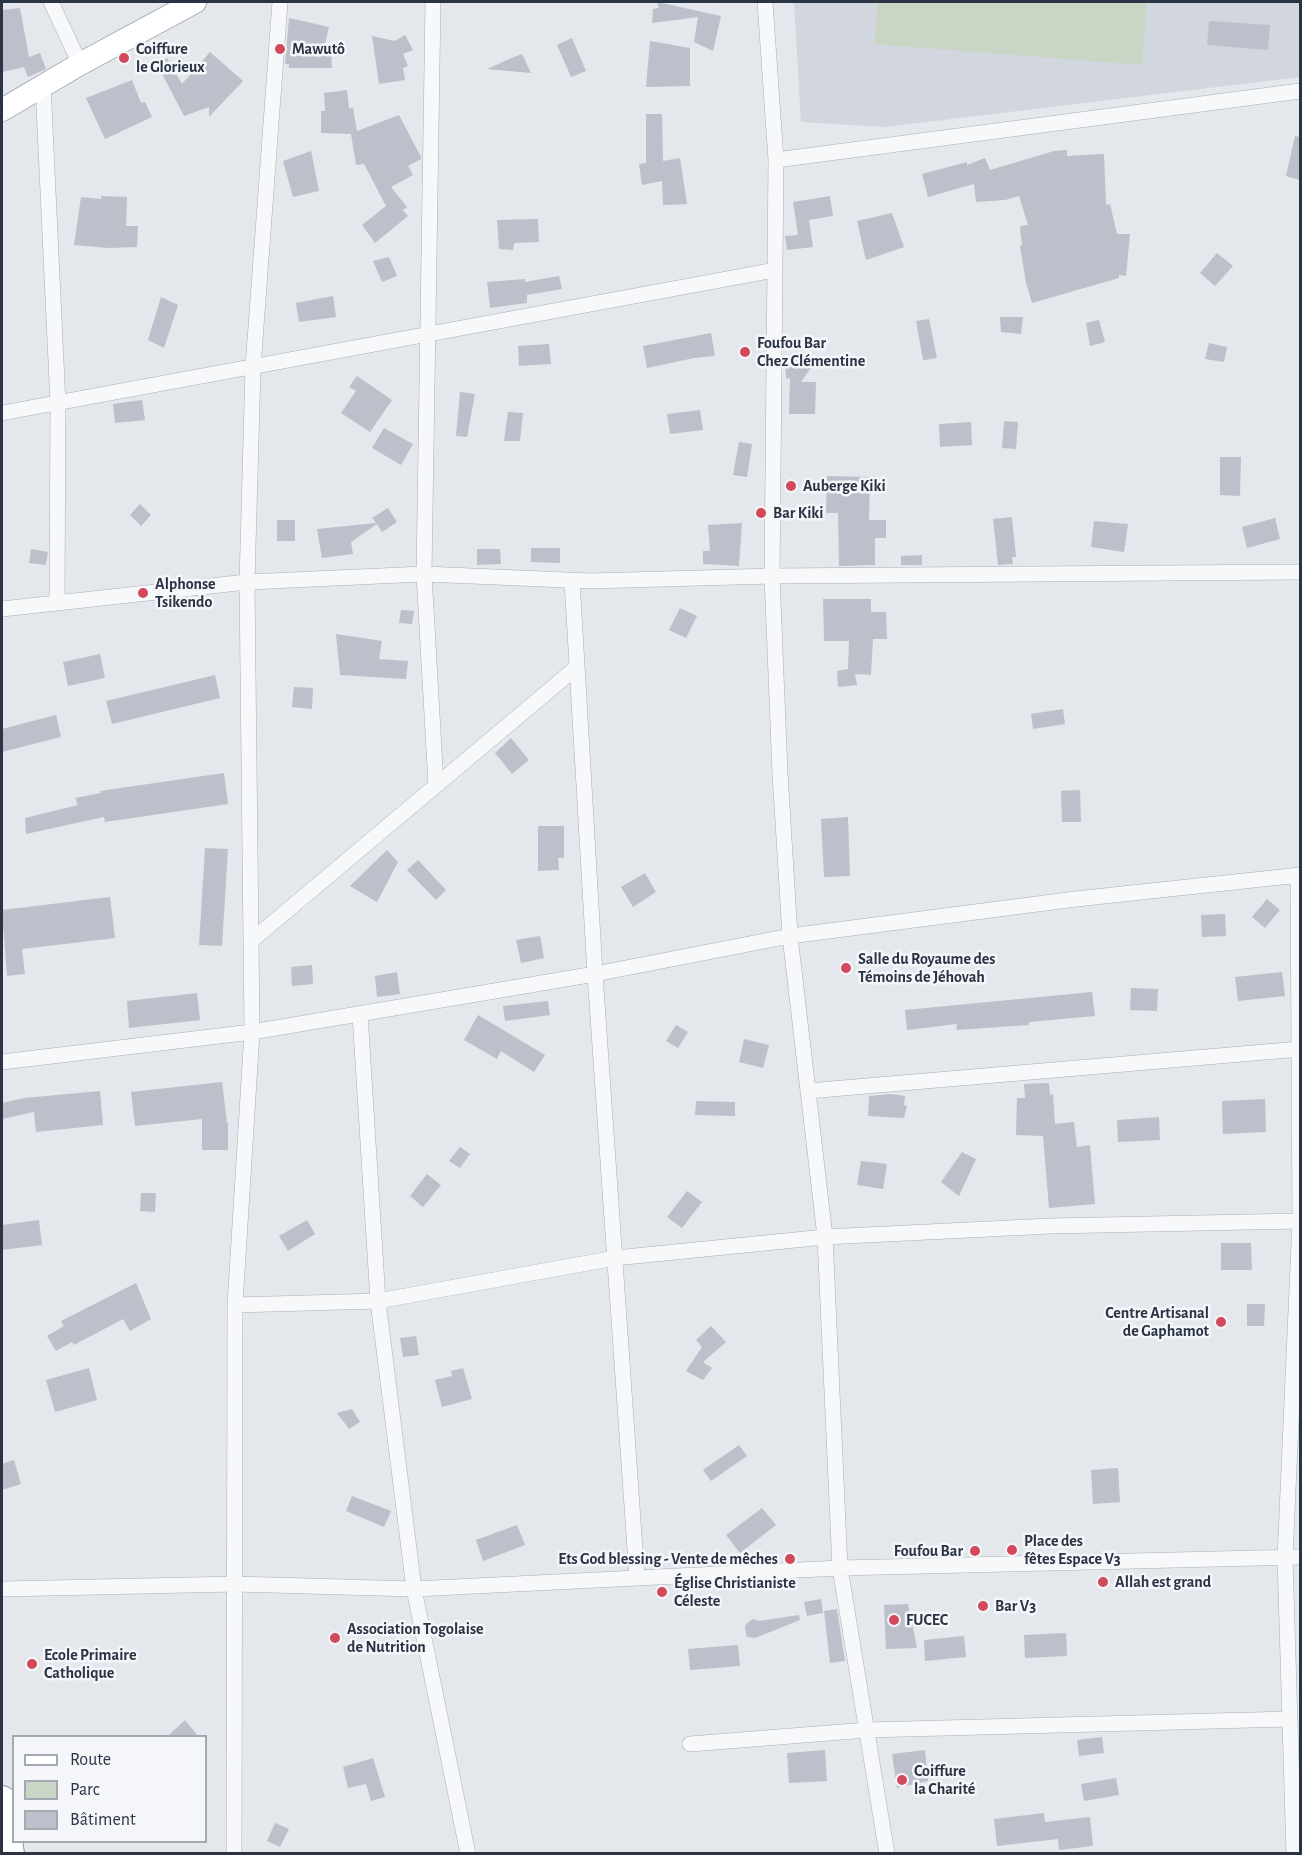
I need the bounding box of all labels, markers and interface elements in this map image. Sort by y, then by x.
place label: Coiffure le Glorieux [136,39,205,77]
place label: Mawutô [292,39,345,59]
marker: Mawutô [273,42,287,56]
marker: Coiffure le Glorieux [117,51,131,65]
place label: Foufou Bar Chez Clémentine [757,333,865,371]
marker: Foufou Bar Chez Clémentine [738,345,752,359]
place label: Auberge Kiki [803,476,886,496]
marker: Auberge Kiki [784,479,798,493]
place label: Bar Kiki [773,503,823,523]
marker: Bar Kiki [754,506,768,520]
place label: Alphonse Tsikendo [155,574,216,612]
marker: Alphonse Tsikendo [136,586,150,600]
place label: Salle du Royaume des Témoins de Jéhovah [858,949,995,987]
marker: Salle du Royaume des Témoins de Jéhovah [839,961,853,975]
place label: Centre Artisanal de Gaphamot [1105,1303,1209,1341]
marker: Centre Artisanal de Gaphamot [1214,1315,1228,1329]
place label: Place des fêtes Espace V3 [1024,1531,1121,1569]
place label: Foufou Bar [894,1541,963,1561]
marker: Place des fêtes Espace V3 [1005,1543,1019,1557]
marker: Foufou Bar [968,1544,982,1558]
place label: Ets God blessing - Vente de mêches [558,1549,778,1569]
marker: Ets God blessing - Vente de mêches [783,1552,797,1566]
place label: Allah est grand [1115,1572,1211,1592]
place label: Église Christianiste Céleste [674,1573,796,1611]
marker: Allah est grand [1096,1575,1110,1589]
marker: Église Christianiste Céleste [655,1585,669,1599]
place label: Bar V3 [995,1596,1036,1616]
marker: Bar V3 [976,1599,990,1613]
place label: FUCEC [906,1610,948,1630]
marker: FUCEC [887,1613,901,1627]
place label: Association Togolaise de Nutrition [347,1619,484,1657]
marker: Association Togolaise de Nutrition [328,1631,342,1645]
place label: Ecole Primaire Catholique [44,1645,136,1683]
marker: Ecole Primaire Catholique [25,1657,39,1671]
legend [12,1735,207,1843]
text: Route [70,1751,111,1769]
place label: Coiffure la Charité [914,1761,975,1799]
marker: Coiffure la Charité [895,1773,909,1787]
text: Parc [70,1781,100,1799]
text: Bâtiment [70,1811,136,1829]

